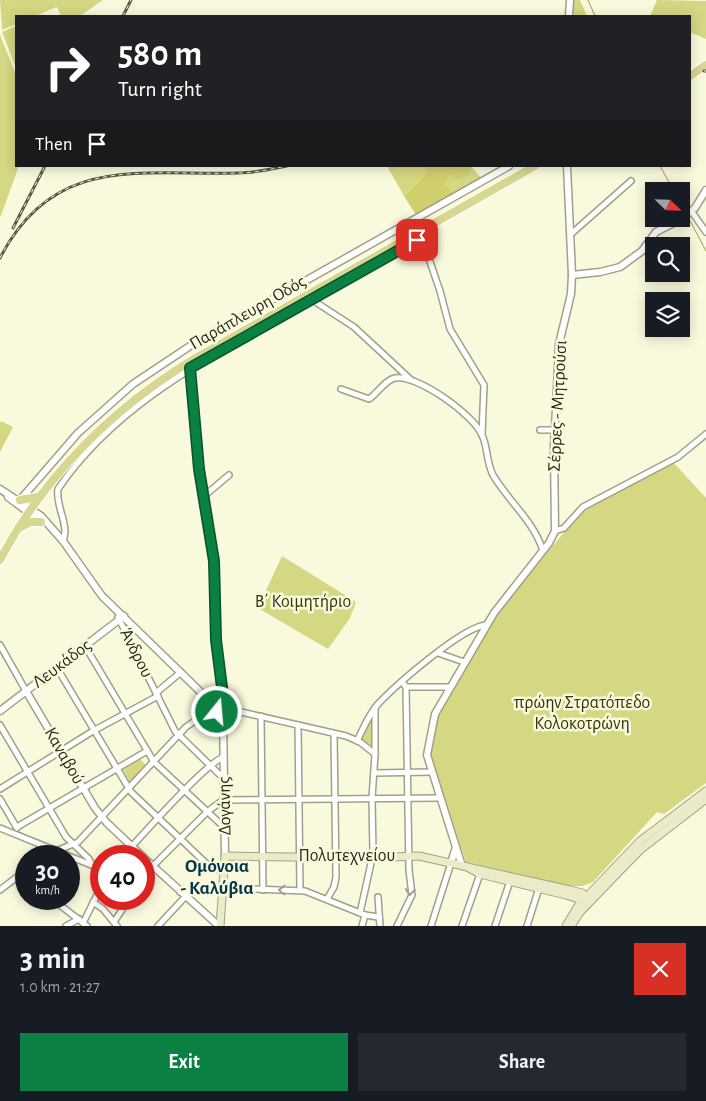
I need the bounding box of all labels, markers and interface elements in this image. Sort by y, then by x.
icon: right [35,35,100,100]
text: 580 m [118,37,202,72]
text: Turn right [118,78,202,100]
icon: arrive [83,130,111,158]
text: Then [35,135,73,154]
north arrow [645,182,690,228]
map controls [645,182,690,337]
pin [396,219,438,261]
icon: arrive [403,226,431,254]
button: search [645,237,690,282]
street label: Παράπλευρη Οδός [187,272,309,353]
button: layers [645,292,690,337]
street label: Σέρρες - Μητρούσι [546,340,570,472]
park label: Β΄ Κοιμητήριο [255,593,351,611]
street label: Άνδρου [116,625,156,681]
street label: Λευκάδος [29,636,95,692]
position arrow [190,685,242,737]
park label: πρώην Στρατόπεδο Κολοκοτρώνη [513,694,650,733]
street label: Καναβού [41,725,87,787]
street label: Δογάνης [215,776,235,836]
speed limit sign: 40 [90,845,155,910]
street label: Πολυτεχνείου [299,846,395,865]
district label: Ομόνοια - Καλύβια [180,857,254,898]
text: 30 [36,859,59,884]
text: km/h [35,884,60,896]
one-way arrow [278,885,286,895]
one-way arrow [405,889,416,897]
button: close [634,943,686,995]
text: 3 min [20,944,85,974]
text: 1.0 km · 21:27 [20,979,100,995]
button: Exit [20,1033,348,1091]
button: Share [358,1033,686,1091]

